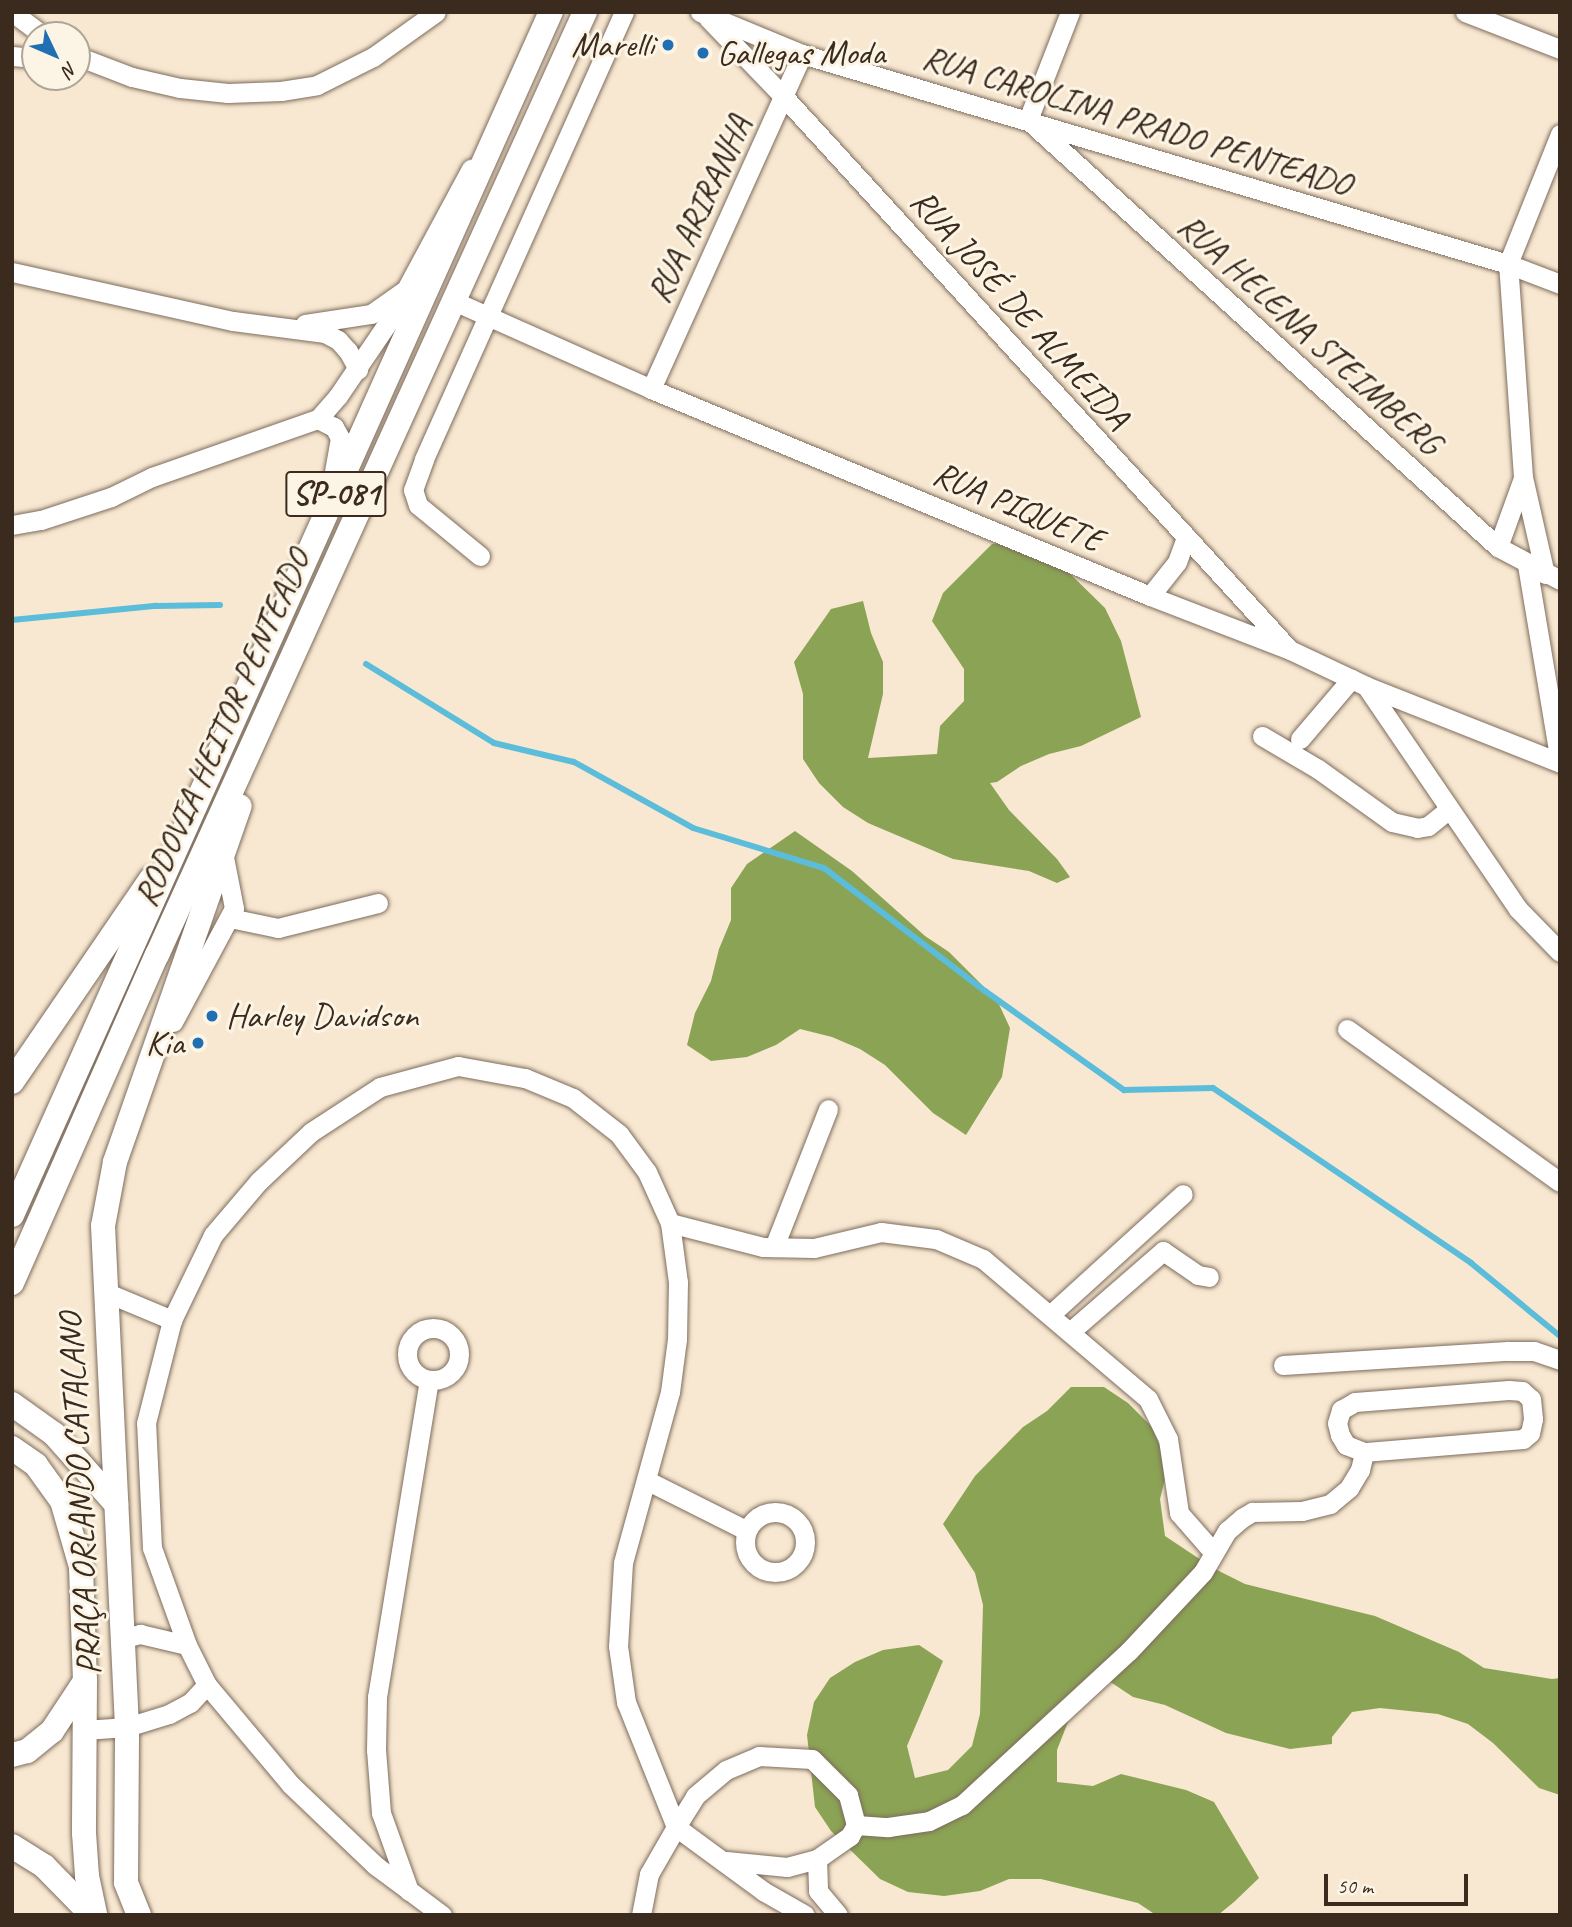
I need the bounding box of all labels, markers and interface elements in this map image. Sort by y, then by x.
north arrow [21,21,91,91]
place label: Marelli [571,24,654,66]
place label: Gallegas Moda [717,32,885,74]
street label: RUA CAROLINA PRADO PENTEADO [918,36,1356,206]
marker: Marelli [660,37,676,53]
marker: Gallegas Moda [695,45,711,61]
text: N [57,57,82,82]
street label: RUA ARIRANHA [637,108,761,310]
street label: RUA JOSÉ DE ALMEIDA [902,181,1138,437]
street label: RUA HELENA STEIMBERG [1170,205,1450,463]
street label: RUA PIQUETE [928,453,1108,561]
road number: SP-081 [285,464,387,524]
street label: RODOVIA HEITOR PENTEADO [125,544,319,912]
place label: Harley Davidson [226,995,418,1037]
marker: Harley Davidson [204,1008,220,1024]
place label: Kia [146,1022,184,1064]
marker: Kia [190,1035,206,1051]
street label: PRAÇA ORLANDO CATALANO [50,1312,110,1676]
scale bar [1327,1860,1470,1904]
text: 50 m [1337,1873,1373,1899]

